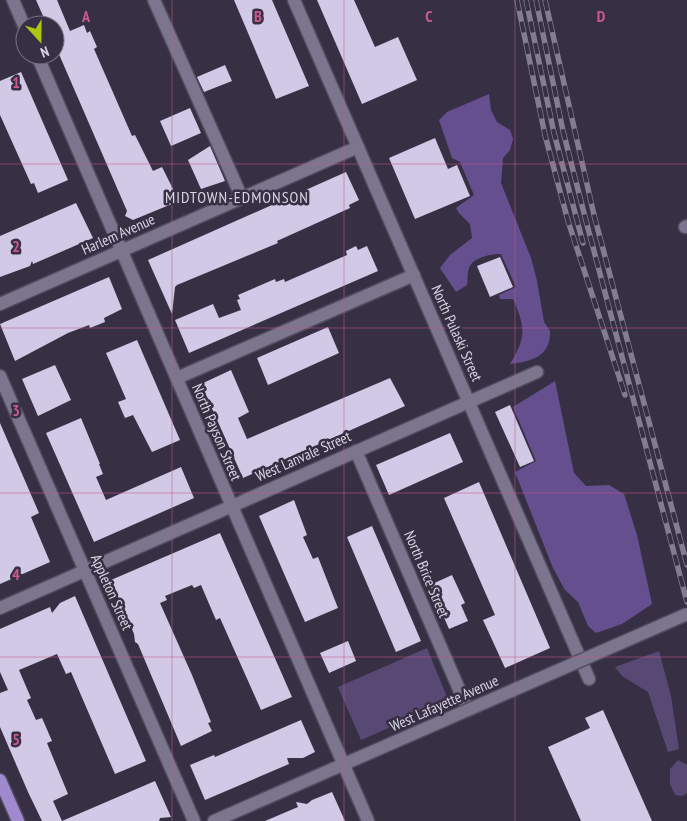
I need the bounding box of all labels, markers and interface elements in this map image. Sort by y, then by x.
text: A [81,6,91,26]
text: B [254,6,262,26]
text: C [425,6,433,26]
text: D [597,6,606,26]
north arrow [15,15,65,65]
text: N [38,42,51,62]
text: 1 [12,72,20,92]
district label: MIDTOWN-EDMONSON [165,187,309,207]
street label: Harlem Avenue [78,209,158,259]
text: 2 [12,236,20,256]
street label: North Pulaski Street [427,282,487,384]
street label: North Payson Street [188,381,246,483]
text: 3 [12,400,20,420]
street label: West Lanvale Street [252,426,354,486]
street label: North Brice Street [400,528,454,620]
street label: Appleton Street [87,551,137,633]
text: 4 [12,564,20,584]
street label: West Lafayette Avenue [387,671,501,735]
text: 5 [12,729,20,749]

